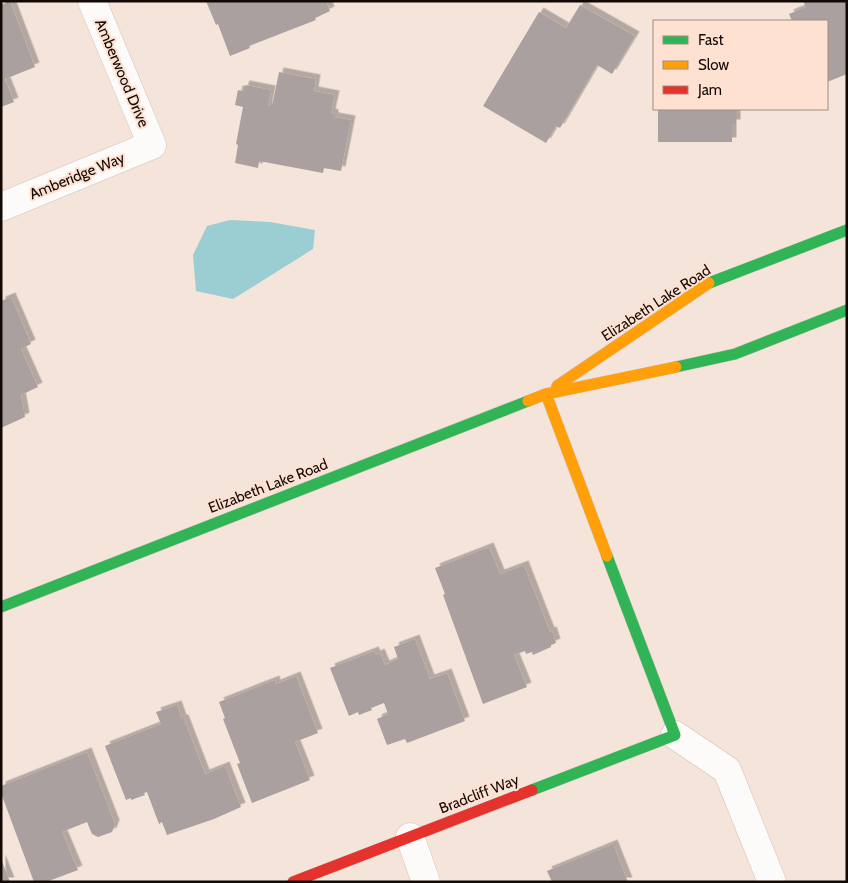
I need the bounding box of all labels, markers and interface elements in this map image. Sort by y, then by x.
street label: Amberwood Drive [91,16,153,130]
legend [653,20,828,110]
text: Fast [698,31,723,49]
text: Slow [698,56,729,74]
text: Jam [697,81,722,99]
street label: Amberidge Way [27,149,128,203]
street label: Elizabeth Lake Road [598,261,714,345]
street label: Elizabeth Lake Road [206,455,330,517]
street label: Bradcliff Way [437,770,522,817]

